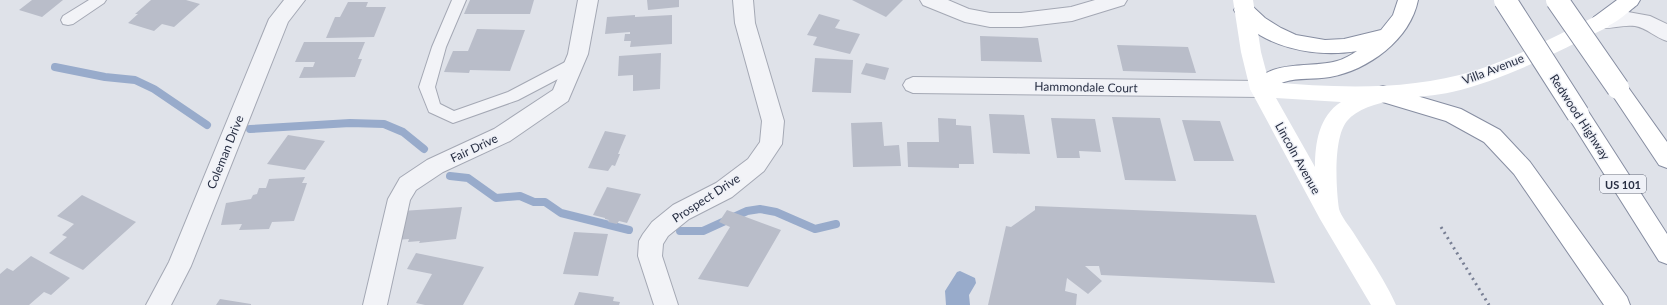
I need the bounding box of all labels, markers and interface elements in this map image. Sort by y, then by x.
street label: Villa Avenue [1460,50,1526,88]
street label: Redwood Highway [1547,71,1614,163]
street label: Hammondale Court [1034,79,1138,95]
street label: Coleman Drive [203,113,247,191]
street label: Lincoln Avenue [1272,119,1324,197]
street label: Fair Drive [448,131,500,165]
street label: Prospect Drive [669,170,743,226]
road number: US 101 [1600,175,1646,193]

